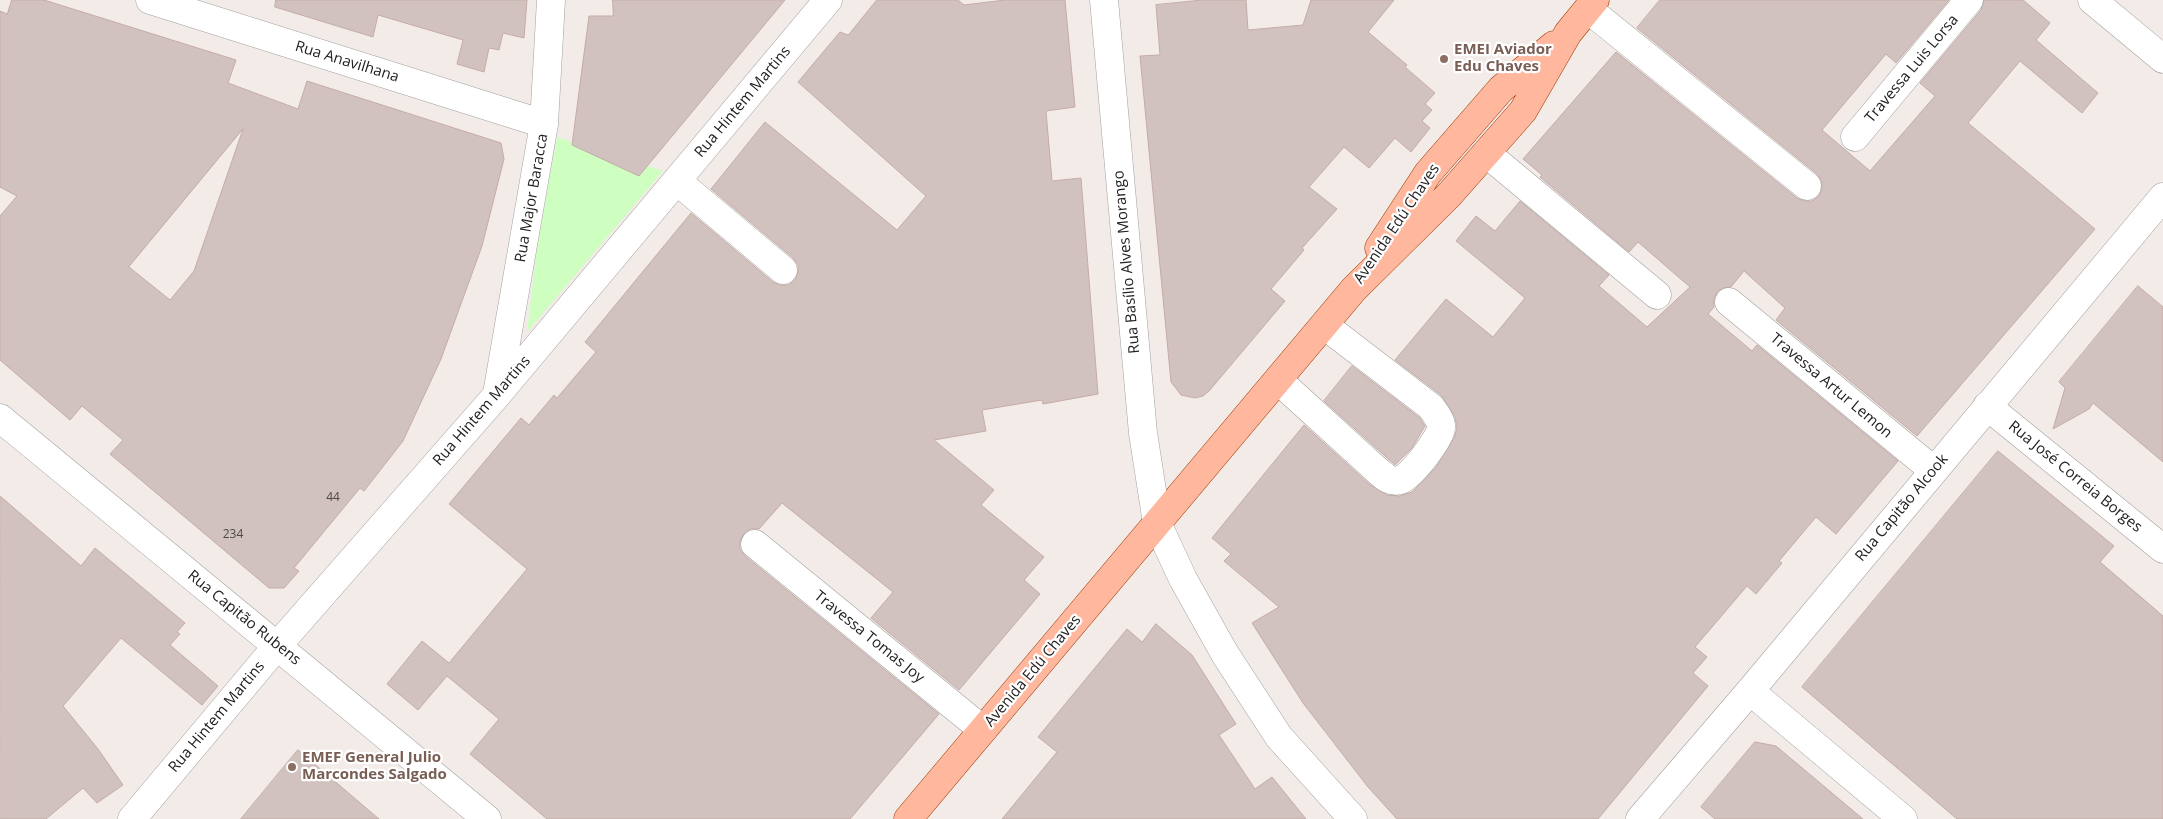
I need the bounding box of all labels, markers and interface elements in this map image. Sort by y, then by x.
street label: Travessa Luis Lorsa [1862,11,1962,127]
street label: Rua Anavilhana [293,38,401,86]
place label: EMEI Aviador Edu Chaves [1454,41,1552,76]
street label: Rua Hintem Martins [691,43,795,161]
marker: EMEI Aviador Edu Chaves [1438,53,1450,65]
street label: Rua Major Baracca [512,132,552,264]
street label: Avenida Edú Chaves [1350,161,1444,287]
street label: Rua Basílio Alves Morango [1110,170,1144,354]
street label: Travessa Artur Lemon [1766,330,1896,442]
street label: Rua Hintem Martins [429,352,535,470]
street label: Rua José Correia Borges [2004,417,2146,537]
street label: Rua Capitão Alcook [1852,451,1952,565]
house number: 44 [326,491,340,505]
house number: 234 [223,528,243,542]
street label: Rua Capitão Rubens [184,567,304,669]
street label: Travessa Tomas Joy [810,587,928,687]
street label: Avenida Edú Chaves [981,611,1085,731]
street label: Rua Hintem Martins [165,658,269,776]
place label: EMEF General Julio Marcondes Salgado [302,749,447,784]
marker: EMEF General Julio Marcondes Salgado [286,761,298,773]

